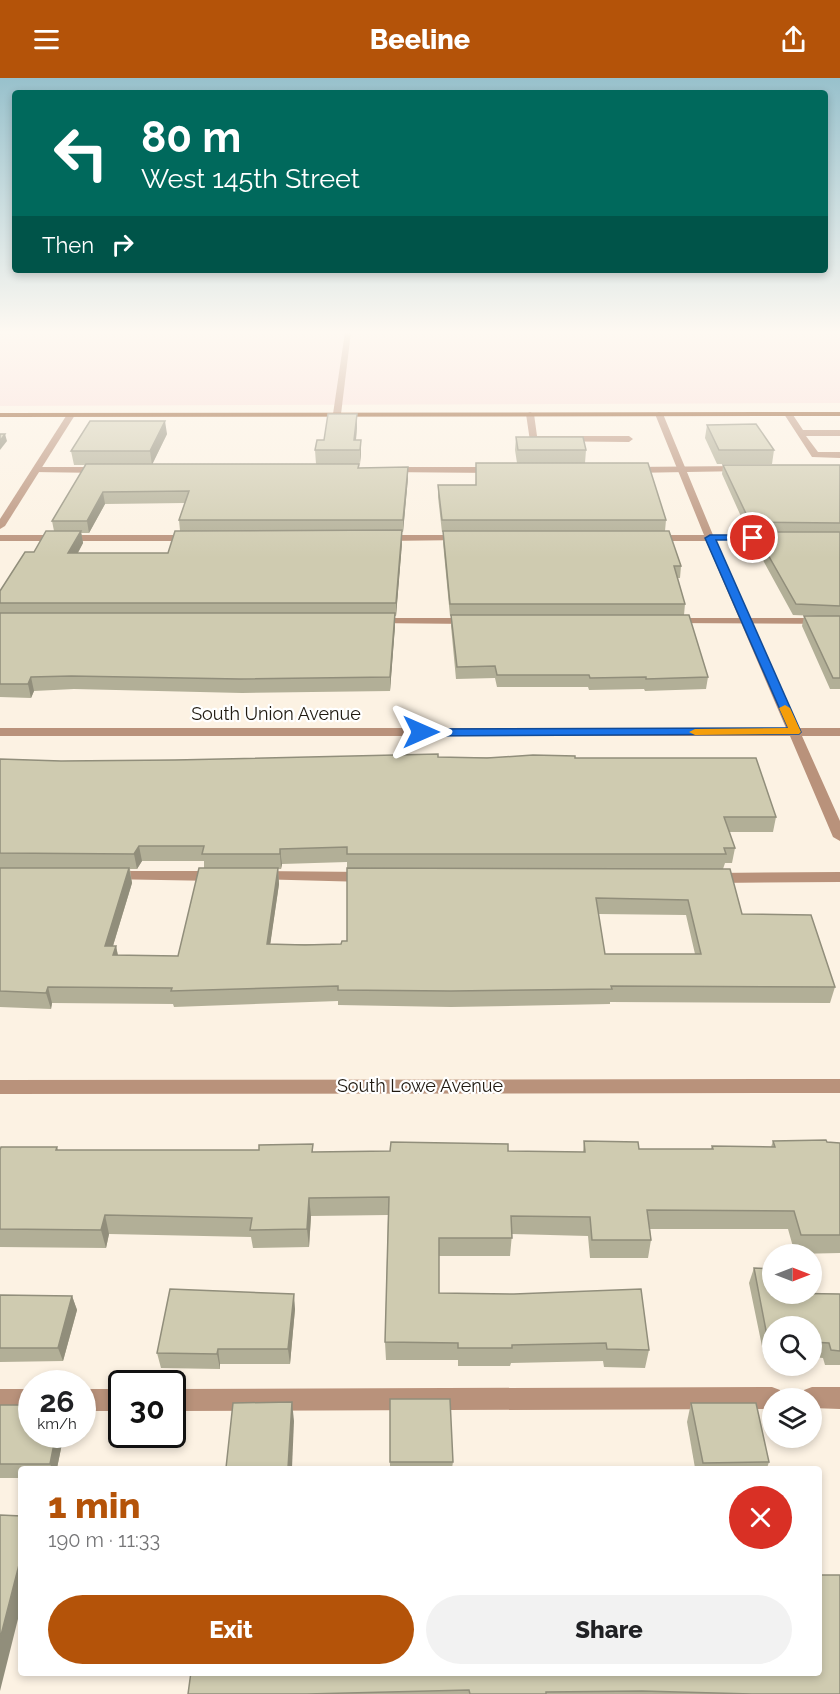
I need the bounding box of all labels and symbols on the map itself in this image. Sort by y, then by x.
pin [727,512,778,563]
position arrow [389,700,453,764]
street label: South Union Avenue [191,703,361,724]
street label: South Lowe Avenue [337,1075,504,1096]
north arrow [762,1244,822,1304]
speed limit sign: 30 [108,1370,186,1448]

